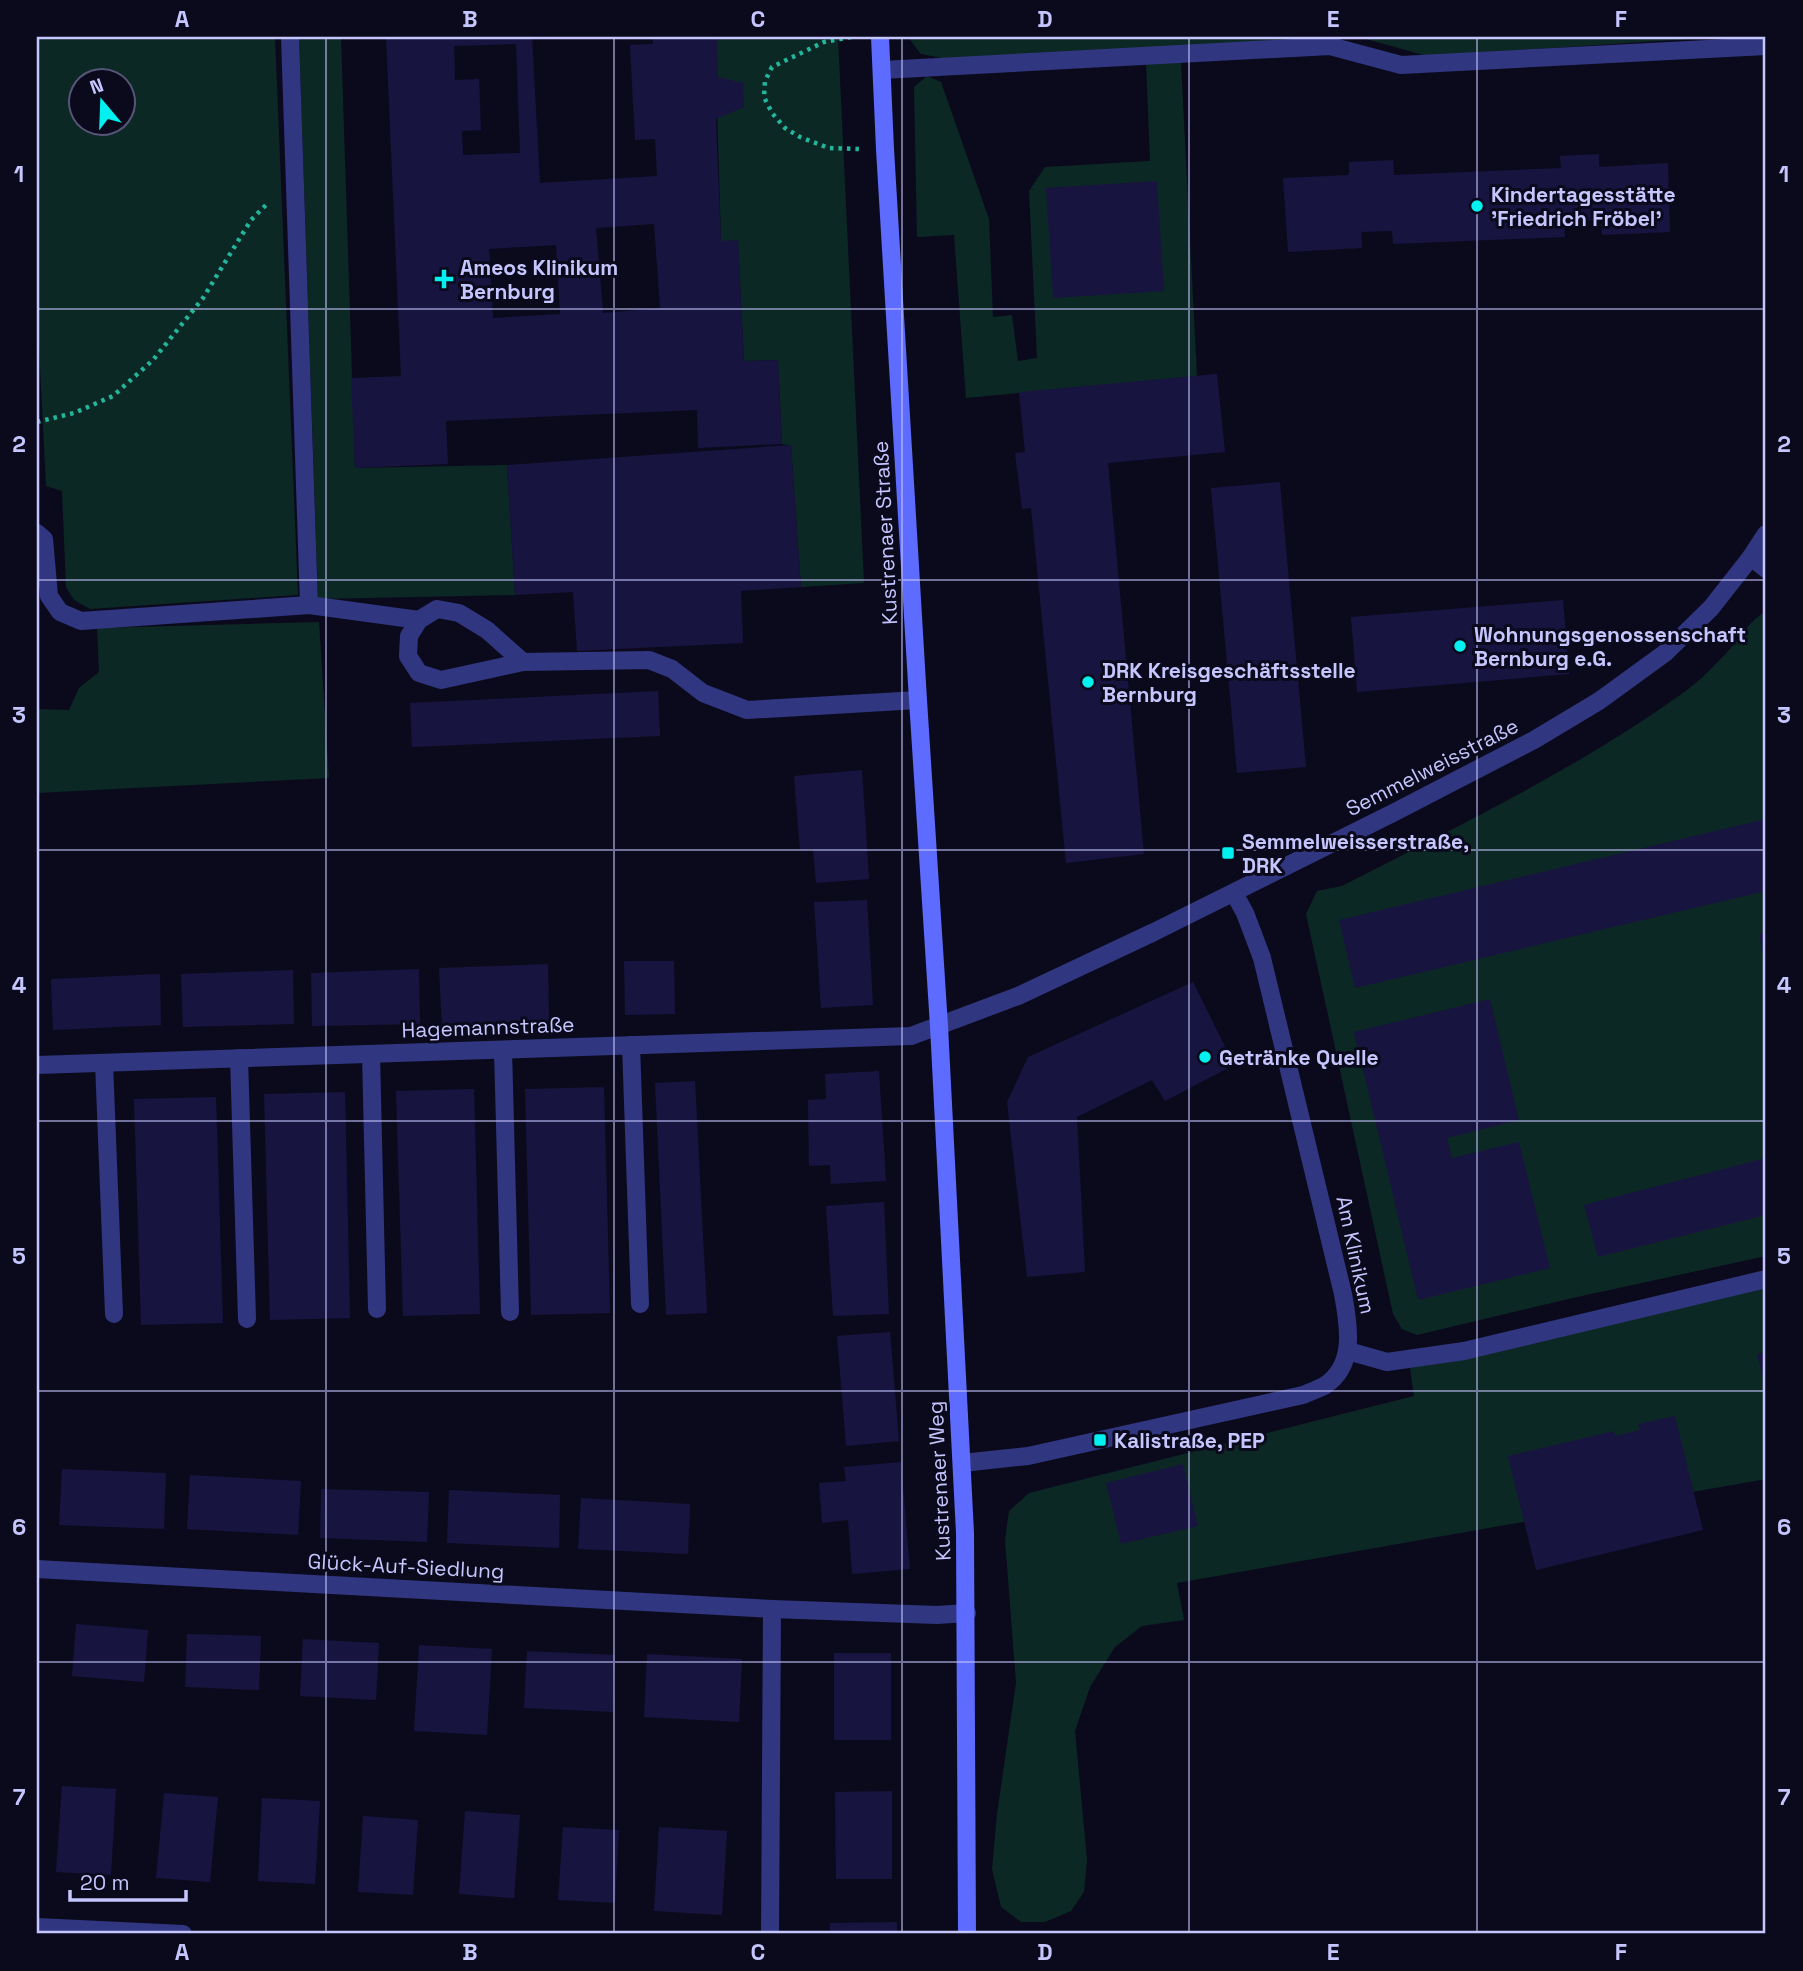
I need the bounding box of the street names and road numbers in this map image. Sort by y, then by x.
street label: Kustrenaer Straße [867,440,903,626]
street label: Semmelweisstraße [1341,712,1523,822]
street label: Hagemannstraße [401,1010,575,1044]
street label: Am Klinikum [1330,1193,1382,1317]
street label: Kustrenaer Weg [921,1400,957,1562]
street label: Glück-Auf-Siedlung [307,1547,505,1585]

